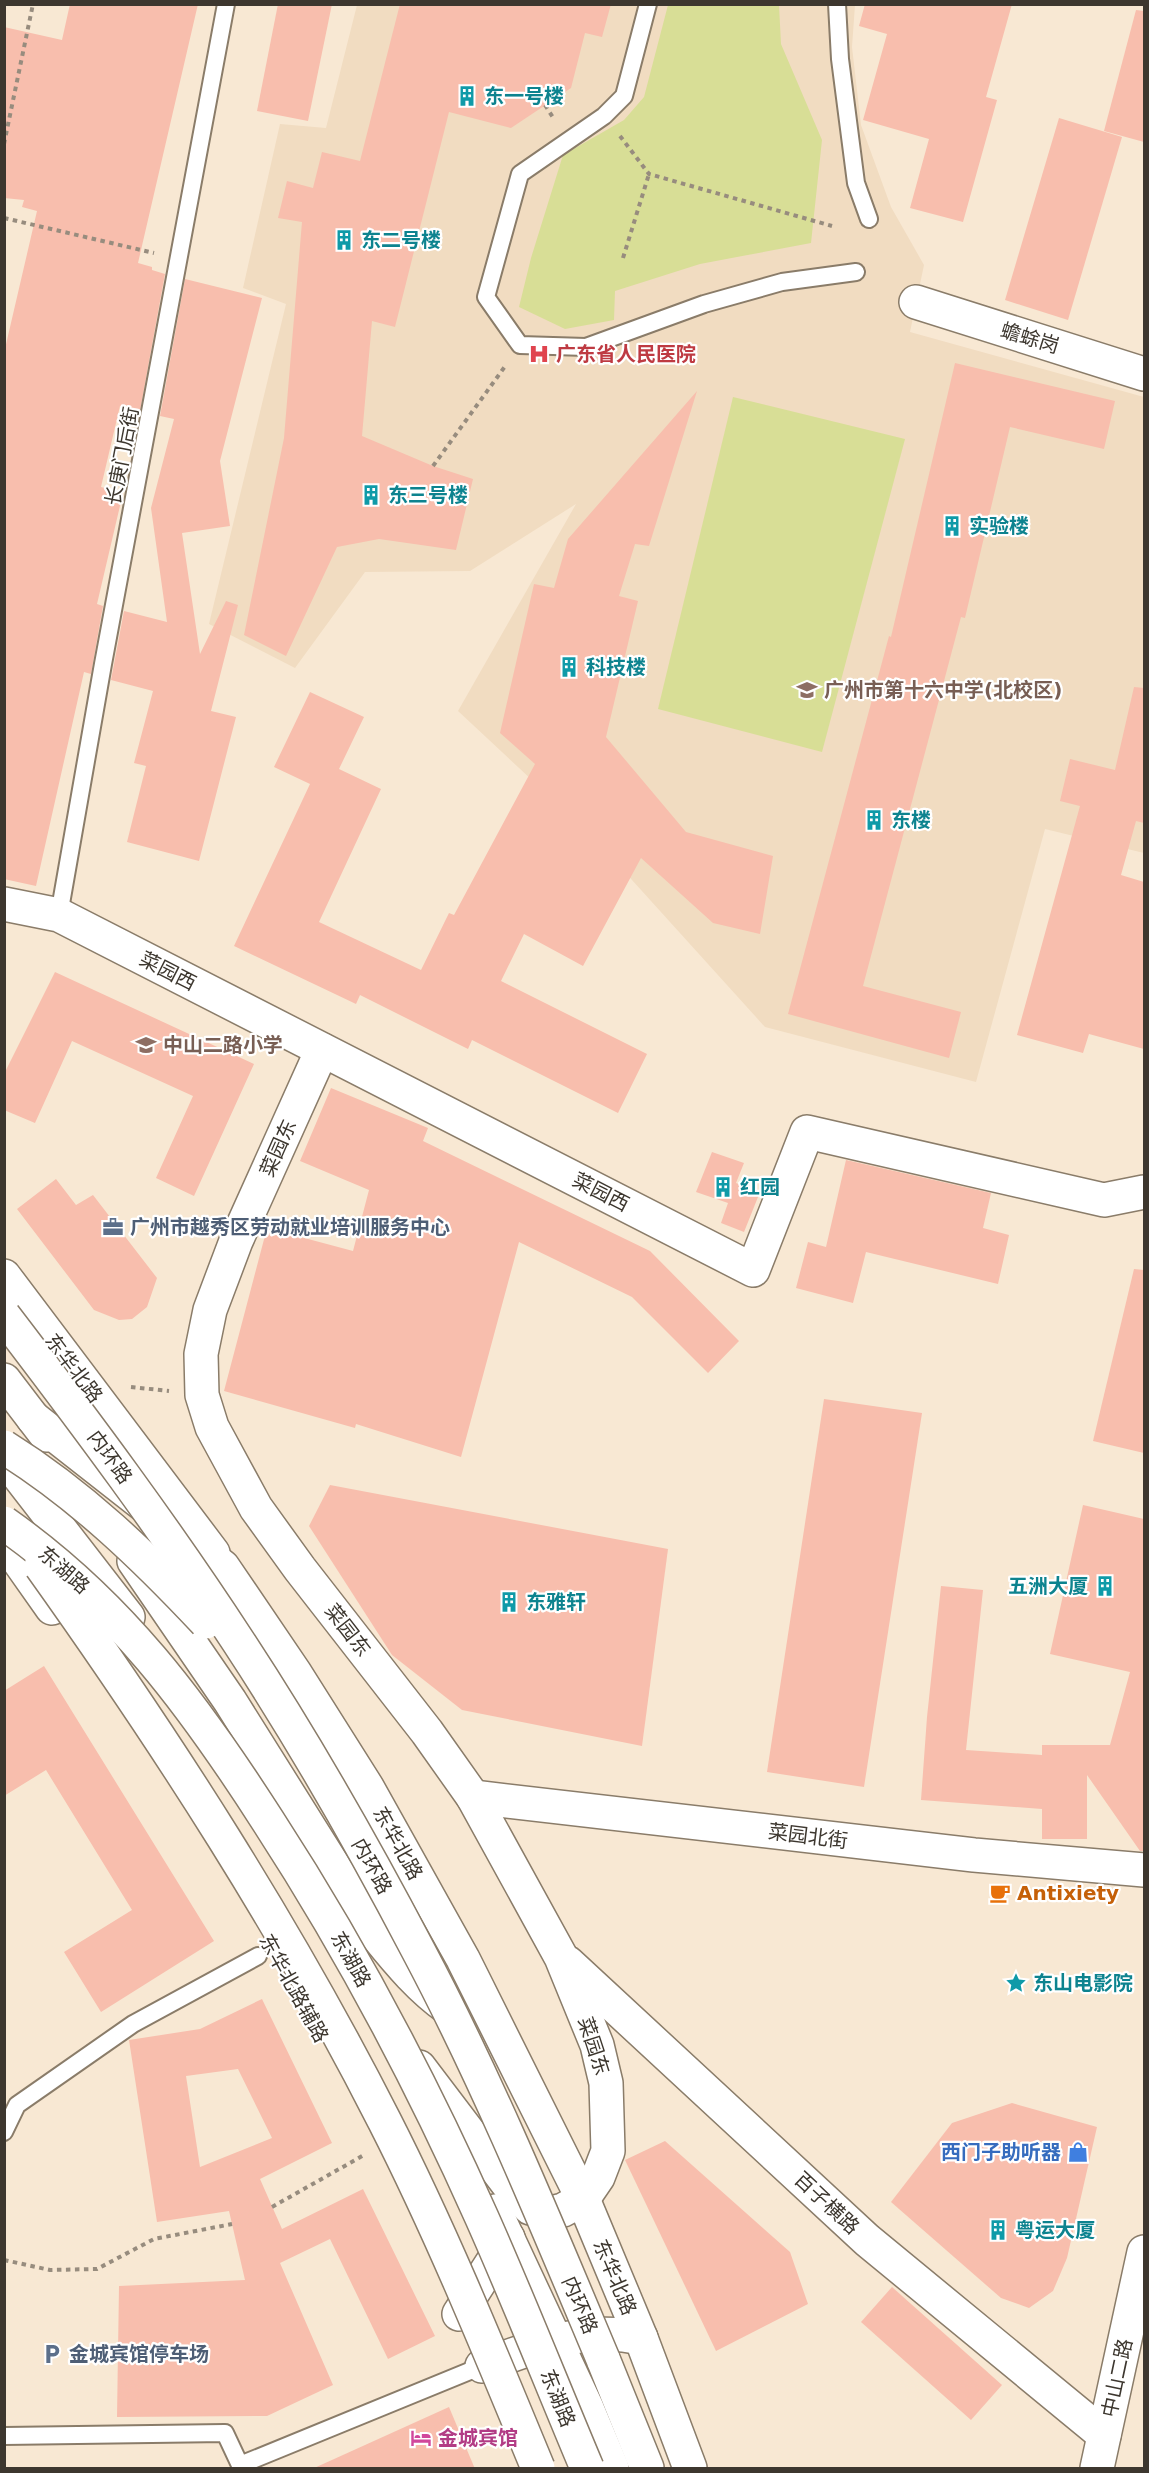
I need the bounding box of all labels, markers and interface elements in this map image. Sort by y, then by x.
building icon: 东一号楼 [455,84,479,108]
place label: 东一号楼 [484,84,564,108]
building icon: 东二号楼 [332,228,356,252]
place label: 东二号楼 [361,228,441,252]
street label: 蟾蜍岗 [998,318,1062,358]
hospital icon: 广东省人民医院 [527,342,551,366]
place label: 广东省人民医院 [556,342,696,366]
street label: 长庚门后街 [101,405,143,507]
building icon: 东三号楼 [359,483,383,507]
place label: 东三号楼 [388,483,468,507]
building icon: 实验楼 [940,514,964,538]
place label: 实验楼 [969,514,1029,538]
building icon: 科技楼 [557,655,581,679]
place label: 科技楼 [586,655,646,679]
school or university icon: 广州市第十六中学(北校区) [795,678,819,702]
place label: 广州市第十六中学(北校区) [824,678,1062,702]
building icon: 东楼 [862,808,886,832]
place label: 东楼 [891,808,931,832]
street label: 菜园西 [136,947,200,995]
school or university icon: 中山二路小学 [134,1033,158,1057]
place label: 中山二路小学 [163,1033,283,1057]
street label: 菜园东 [255,1116,301,1180]
street label: 菜园西 [569,1168,633,1216]
building icon: 红园 [711,1175,735,1199]
place label: 红园 [740,1175,780,1199]
office icon: 广州市越秀区劳动就业培训服务中心 [101,1215,125,1239]
place label: 广州市越秀区劳动就业培训服务中心 [130,1215,450,1239]
street label: 东华北路 [40,1329,108,1407]
street label: 内环路 [83,1426,137,1488]
street label: 东湖路 [33,1541,95,1599]
place label: 五洲大厦 [1008,1574,1088,1598]
building icon: 五洲大厦 [1093,1574,1117,1598]
building icon: 东雅轩 [497,1590,521,1614]
place label: 东雅轩 [526,1590,586,1614]
street label: 菜园东 [320,1599,376,1661]
street label: 东华北路 [368,1802,428,1884]
street label: 菜园北街 [767,1819,849,1853]
street label: 内环路 [347,1834,397,1898]
cafe icon: Antixiety [988,1881,1012,1905]
place label: Antixiety [1017,1881,1119,1905]
street label: 东湖路 [326,1927,376,1991]
street label: 东华北路辅路 [254,1930,334,2046]
place icon: 东山电影院 [1004,1971,1028,1995]
place label: 东山电影院 [1033,1971,1133,1995]
street label: 菜园东 [573,2014,615,2078]
place label: 西门子助听器 [941,2140,1061,2164]
shop icon: 西门子助听器 [1066,2140,1090,2164]
street label: 百子横路 [790,2167,864,2239]
building icon: 粤运大厦 [986,2218,1010,2242]
place label: 粤运大厦 [1015,2218,1095,2242]
street label: 东华北路 [588,2235,642,2319]
street label: 内环路 [557,2273,603,2337]
street label: 中山二路 [1097,2336,1137,2420]
parking icon: 金城宾馆停车场 [40,2342,64,2366]
place label: 金城宾馆停车场 [69,2342,209,2366]
street label: 东湖路 [536,2366,580,2430]
hotel icon: 金城宾馆 [409,2426,433,2450]
place label: 金城宾馆 [438,2426,518,2450]

